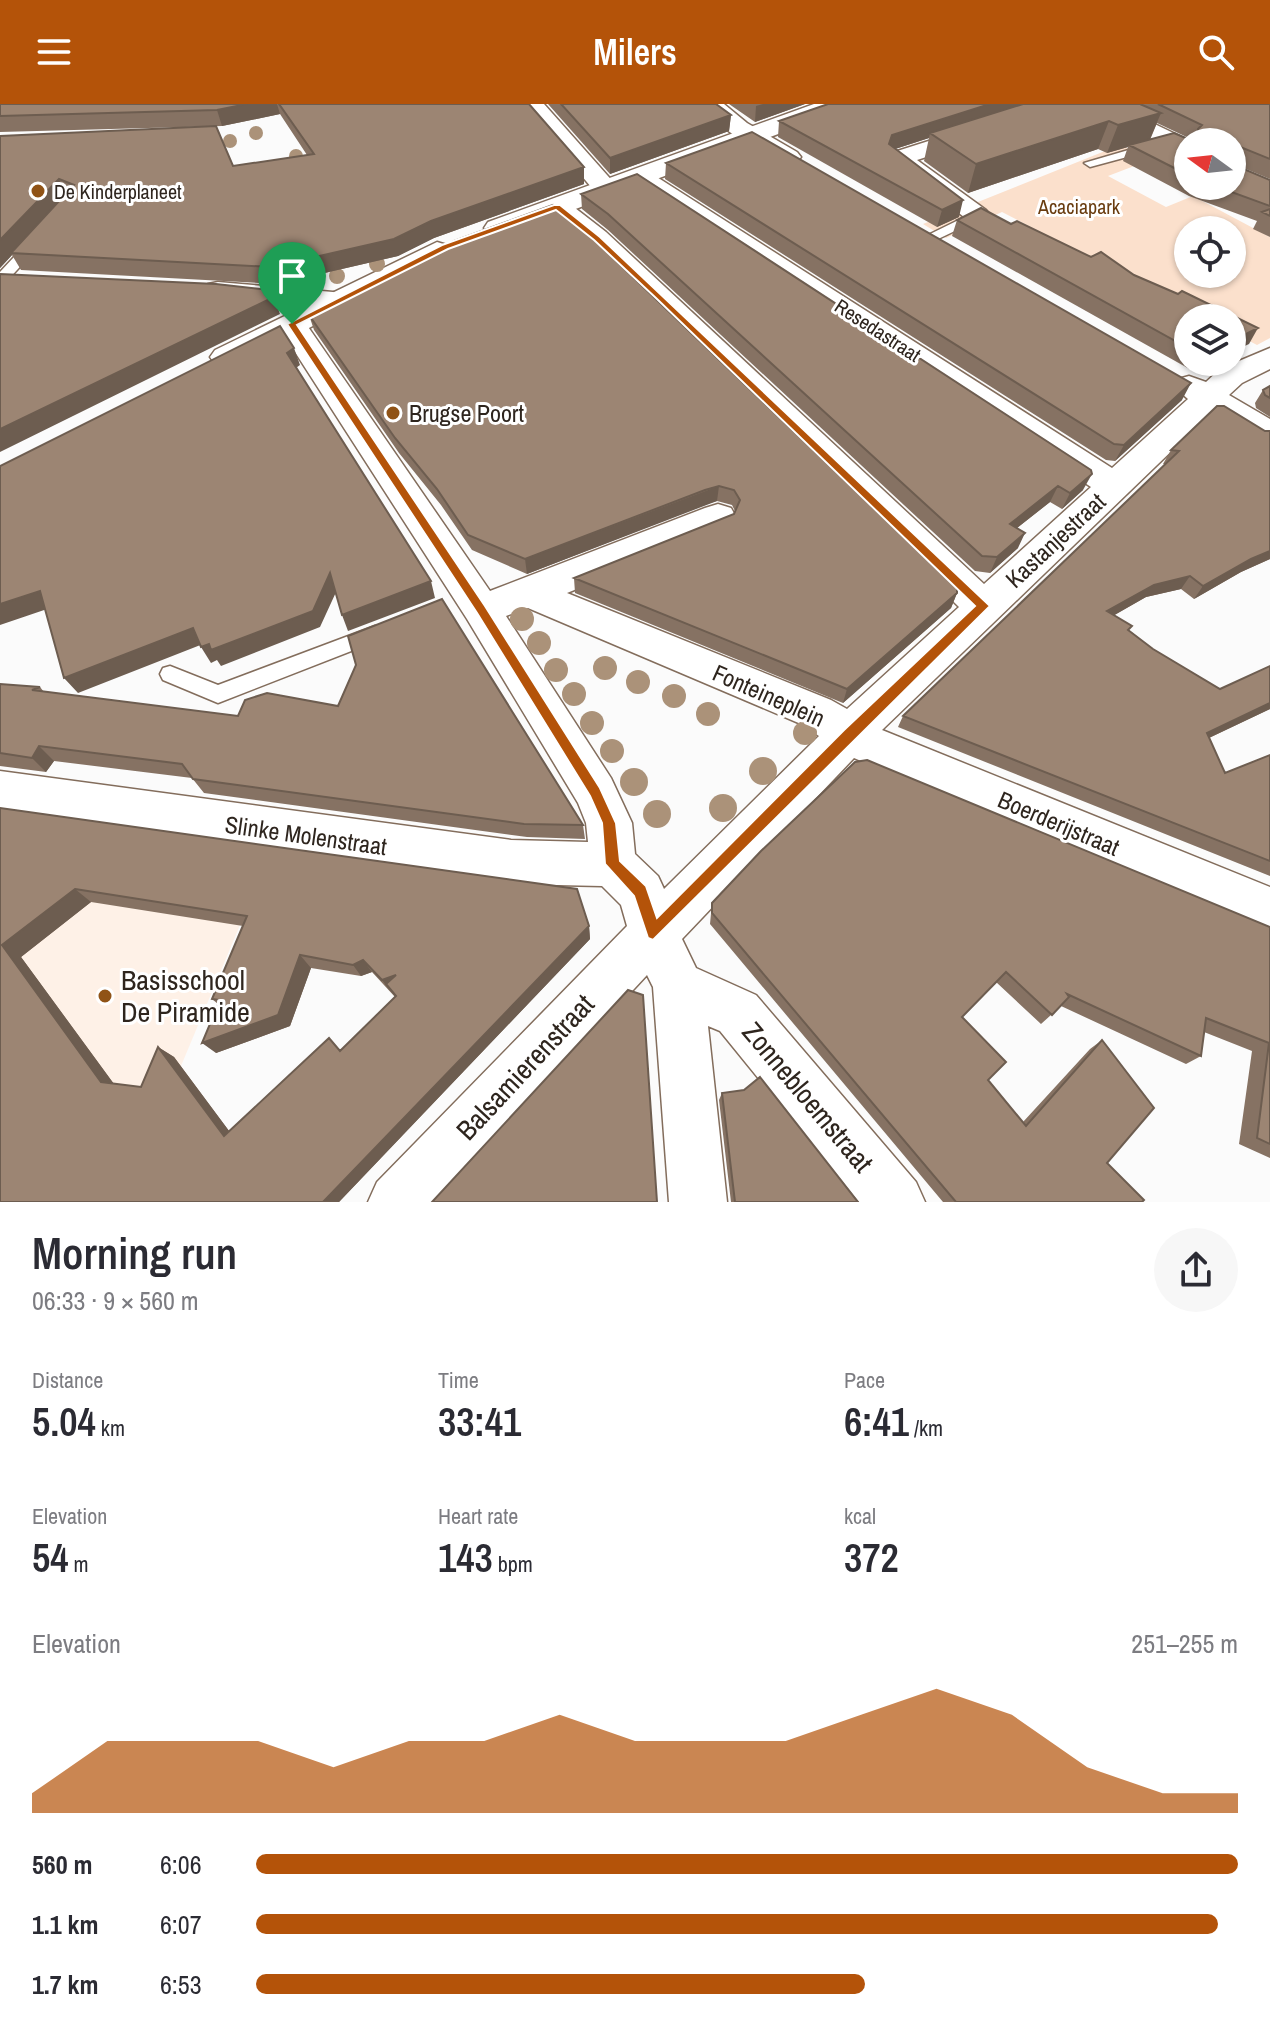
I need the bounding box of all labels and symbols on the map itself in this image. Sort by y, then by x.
north arrow [1174,128,1246,200]
place label: De Kinderplaneet [54,178,182,205]
marker: De Kinderplaneet [29,182,47,200]
park label: Acaciapark [1037,193,1121,220]
pin [258,242,326,324]
street label: Resedastraat [830,292,927,368]
place label: Brugse Poort [409,397,524,429]
marker: Brugse Poort [384,404,402,422]
street label: Kastanjestraat [998,485,1112,595]
street label: Fonteineplein [708,656,830,734]
street label: Boerderijstraat [993,783,1125,863]
street label: Slinke Molenstraat [223,808,389,862]
place label: Basisschool De Piramide [121,961,250,1031]
street label: Balsamierenstraat [448,986,602,1148]
marker: Basisschool De Piramide [96,987,114,1005]
street label: Zonnebloemstraat [734,1014,882,1180]

